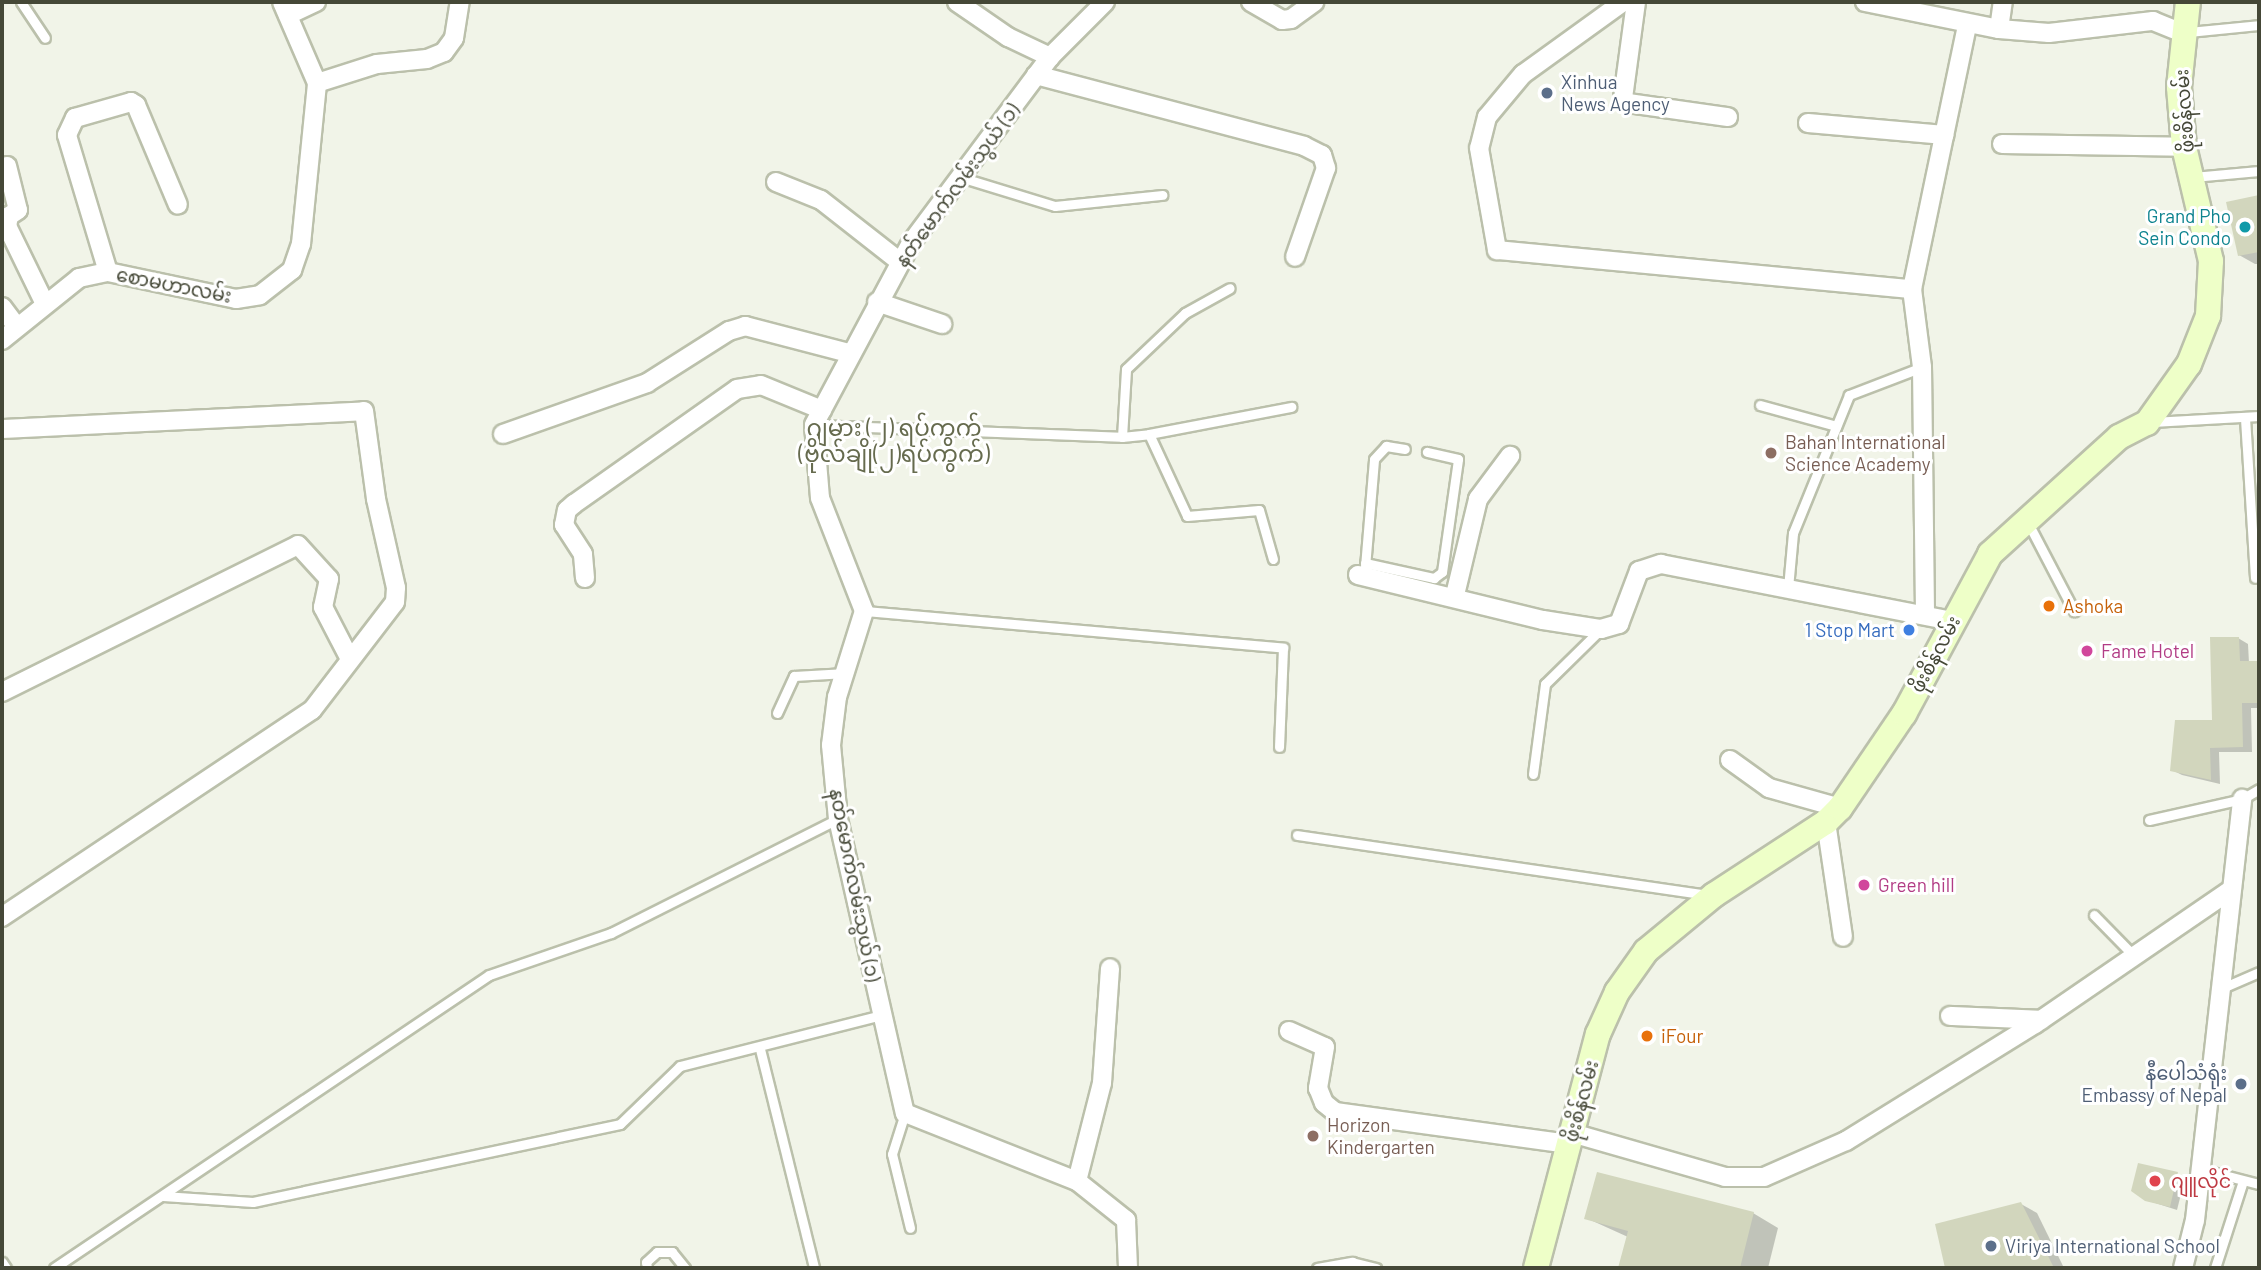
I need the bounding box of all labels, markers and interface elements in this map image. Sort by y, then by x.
street label: ဖိုးစိန်လမ်း [2170,68,2198,154]
place label: Xinhua News Agency [1561,71,1670,115]
marker: Xinhua News Agency [1539,85,1555,101]
street label: နတ်မောက်လမ်းသွယ် (၁) [890,99,1024,271]
place label: Grand Pho Sein Condo [2138,205,2231,249]
marker: Grand Pho Sein Condo [2237,219,2253,235]
street label: စောမဟာလမ်း [114,263,234,307]
district label: ဂျမား (၂) ရပ်ကွက် (ဗိုလ်ချို(၂)ရပ်ကွက်) [798,413,990,467]
place label: Bahan International Science Academy [1785,431,1946,475]
marker: Bahan International Science Academy [1763,445,1779,461]
place label: Ashoka [2063,595,2123,617]
marker: Ashoka [2041,598,2057,614]
street label: ဖိုးစိန်လမ်း [1905,612,1965,696]
place label: 1 Stop Mart [1805,619,1895,641]
marker: 1 Stop Mart [1901,622,1917,638]
place label: Fame Hotel [2101,640,2194,662]
marker: Fame Hotel [2079,643,2095,659]
street label: နတ်မောက်လမ်းသွယ် (၁) [825,787,885,983]
place label: Green hill [1878,874,1955,896]
marker: Green hill [1856,877,1872,893]
place label: iFour [1661,1025,1703,1047]
marker: iFour [1639,1028,1655,1044]
street label: ဖိုးစိန်လမ်း [1559,1058,1603,1144]
place label: နီပေါသံရုံး Embassy of Nepal [2081,1062,2227,1106]
marker: နီပေါသံရုံး Embassy of Nepal [2233,1076,2249,1092]
place label: Horizon Kindergarten [1327,1114,1435,1158]
marker: Horizon Kindergarten [1305,1128,1321,1144]
place label: ဂျူလိုင် [2171,1170,2231,1192]
marker: ဂျူလိုင် [2145,1171,2165,1191]
place label: Viriya International School [2005,1235,2220,1257]
marker: Viriya International School [1983,1238,1999,1254]

